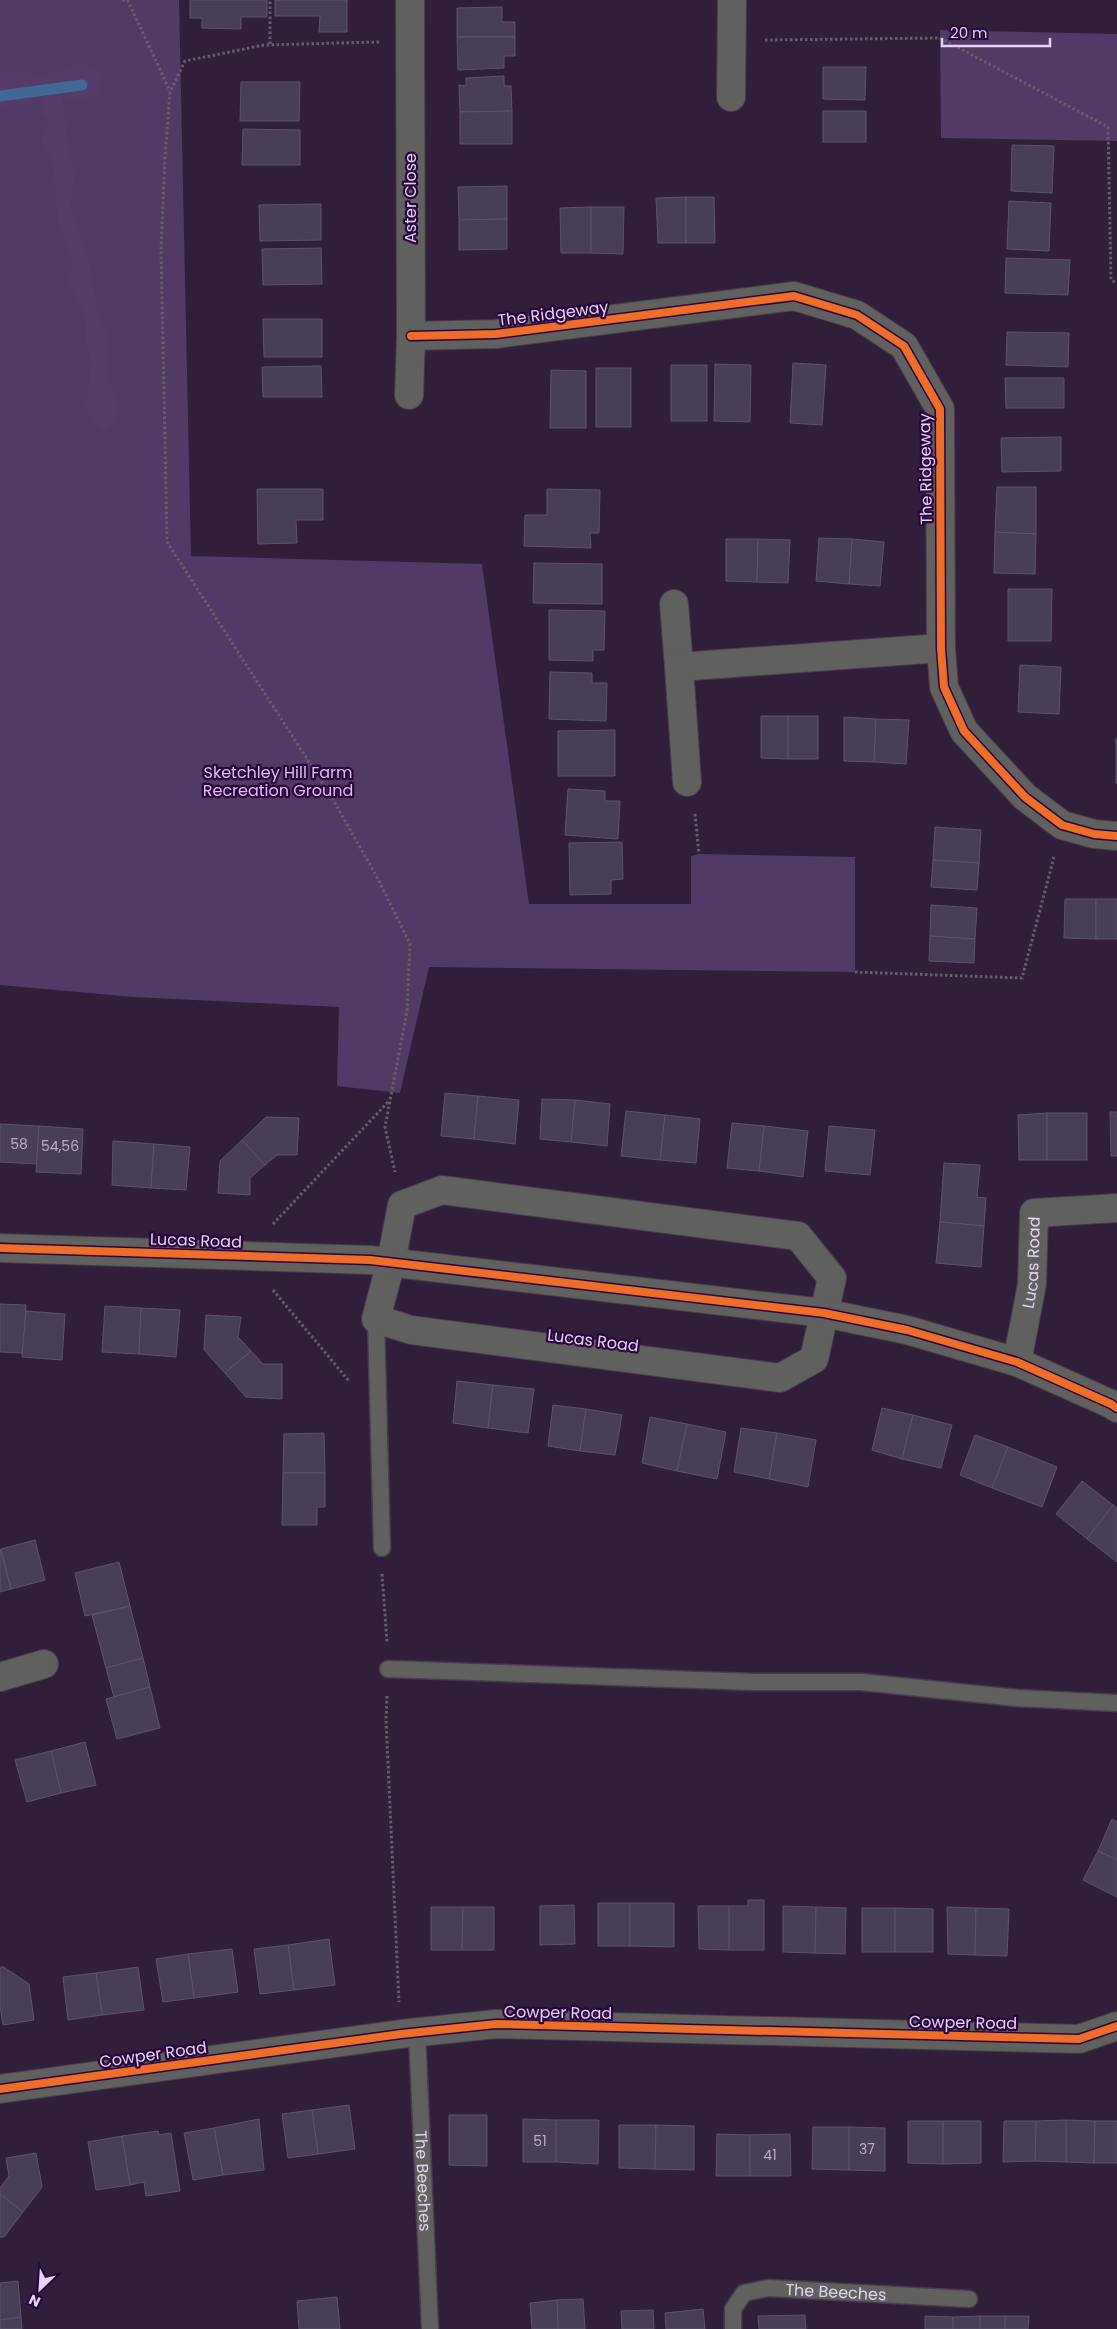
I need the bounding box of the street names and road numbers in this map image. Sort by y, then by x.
street label: Aster Close [399,153,422,243]
street label: The Ridgeway [496,295,610,332]
street label: The Ridgeway [913,413,938,525]
street label: Lucas Road [1017,1216,1046,1310]
street label: Lucas Road [150,1227,242,1254]
street label: Lucas Road [546,1323,640,1358]
street label: Cowper Road [504,2000,612,2025]
street label: Cowper Road [909,2010,1017,2035]
street label: Cowper Road [98,2036,208,2073]
street label: The Beeches [409,2130,437,2232]
street label: The Beeches [785,2278,887,2306]

